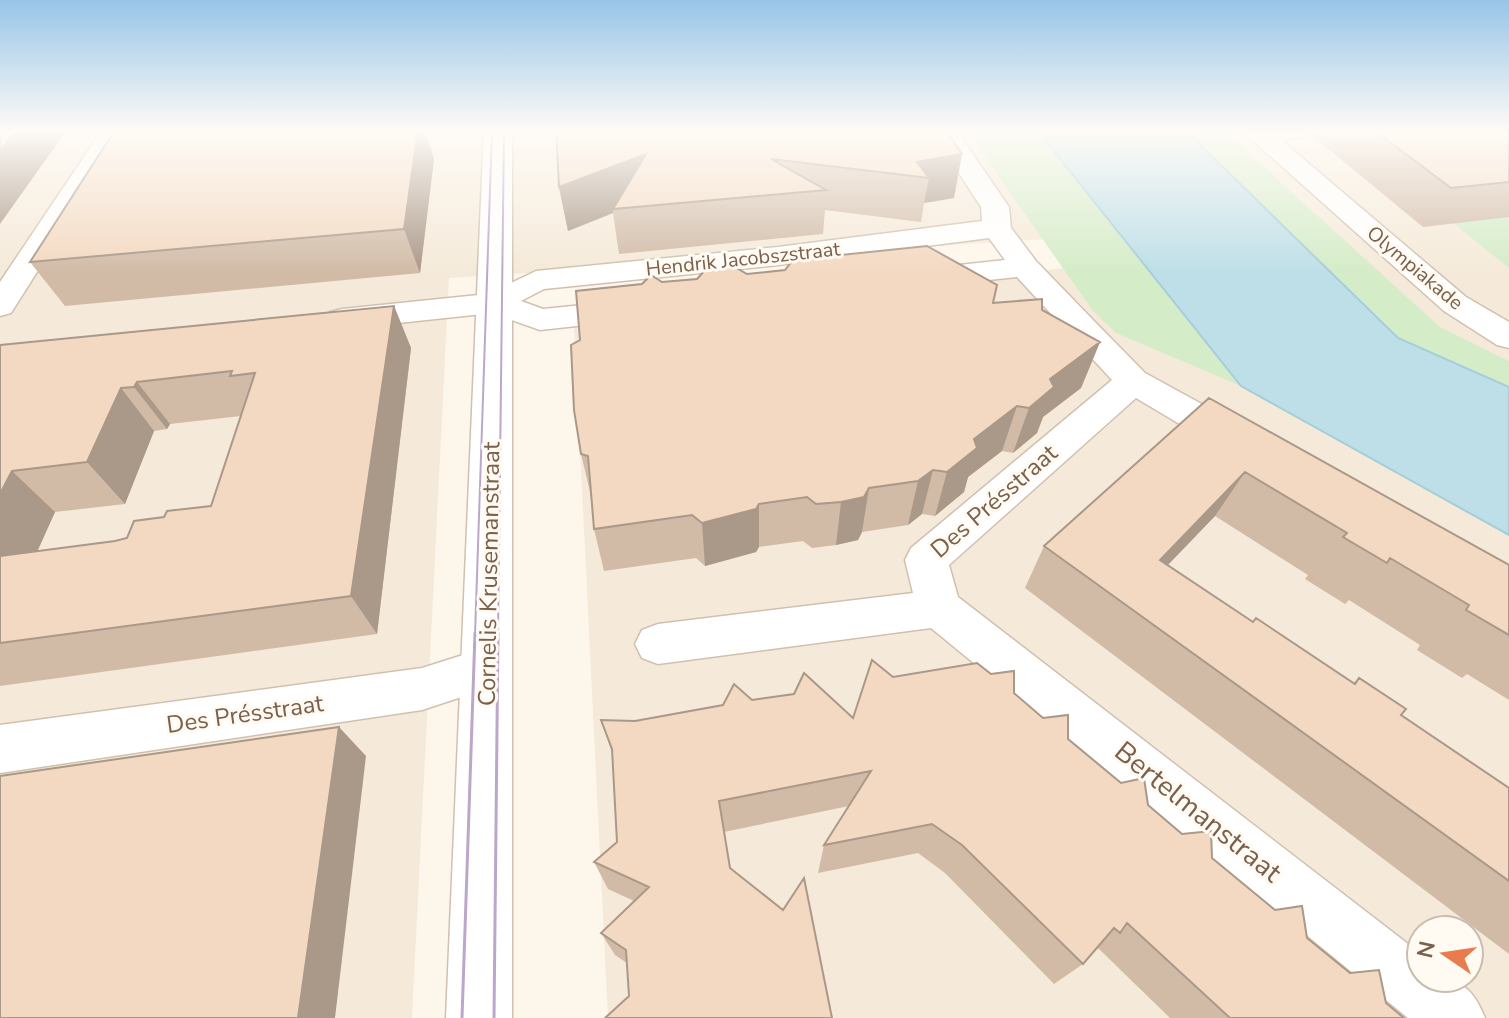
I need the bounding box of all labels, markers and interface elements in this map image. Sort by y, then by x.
street label: Olympiakade [1361,220,1469,316]
street label: Hendrik Jacobszstraat [645,235,842,283]
street label: Des Présstraat [924,437,1065,565]
street label: Cornelis Krusemanstraat [471,441,507,706]
street label: Des Présstraat [164,687,326,741]
street label: Bertelmanstraat [1107,733,1290,891]
north arrow [1405,914,1485,994]
text: N [1410,938,1443,961]

